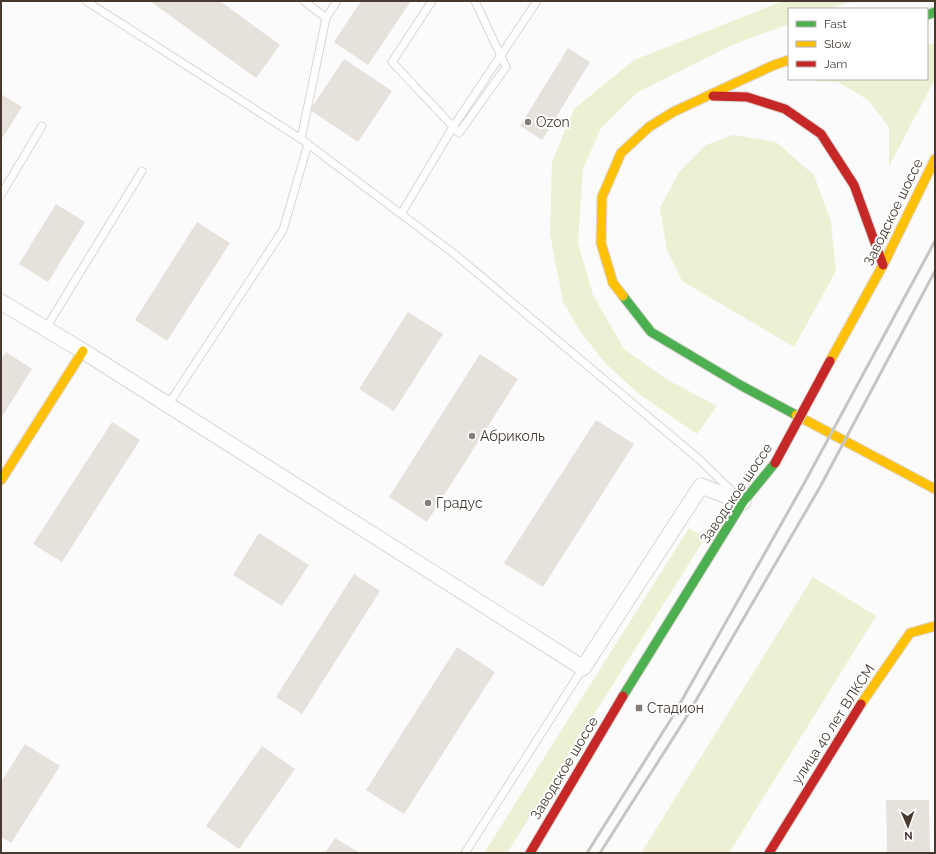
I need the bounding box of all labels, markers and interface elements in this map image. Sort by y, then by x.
legend [788,8,928,80]
text: Fast [824,17,847,31]
text: Slow [824,37,851,51]
text: Jam [824,57,847,71]
place label: Ozon [536,114,570,130]
marker: Ozon [523,117,533,127]
street label: Заводское шоссе [860,156,926,268]
place label: Абриколь [480,428,545,444]
marker: Абриколь [467,431,477,441]
street label: Заводское шоссе [697,440,775,546]
place label: Градус [436,495,483,511]
marker: Градус [423,498,433,508]
street label: улица 40 лет ВЛКСМ [788,661,878,787]
place label: Стадион [647,700,704,716]
marker: Стадион [634,703,644,713]
street label: Заводское шоссе [527,714,601,822]
north arrow [888,806,928,846]
text: N [904,829,913,842]

